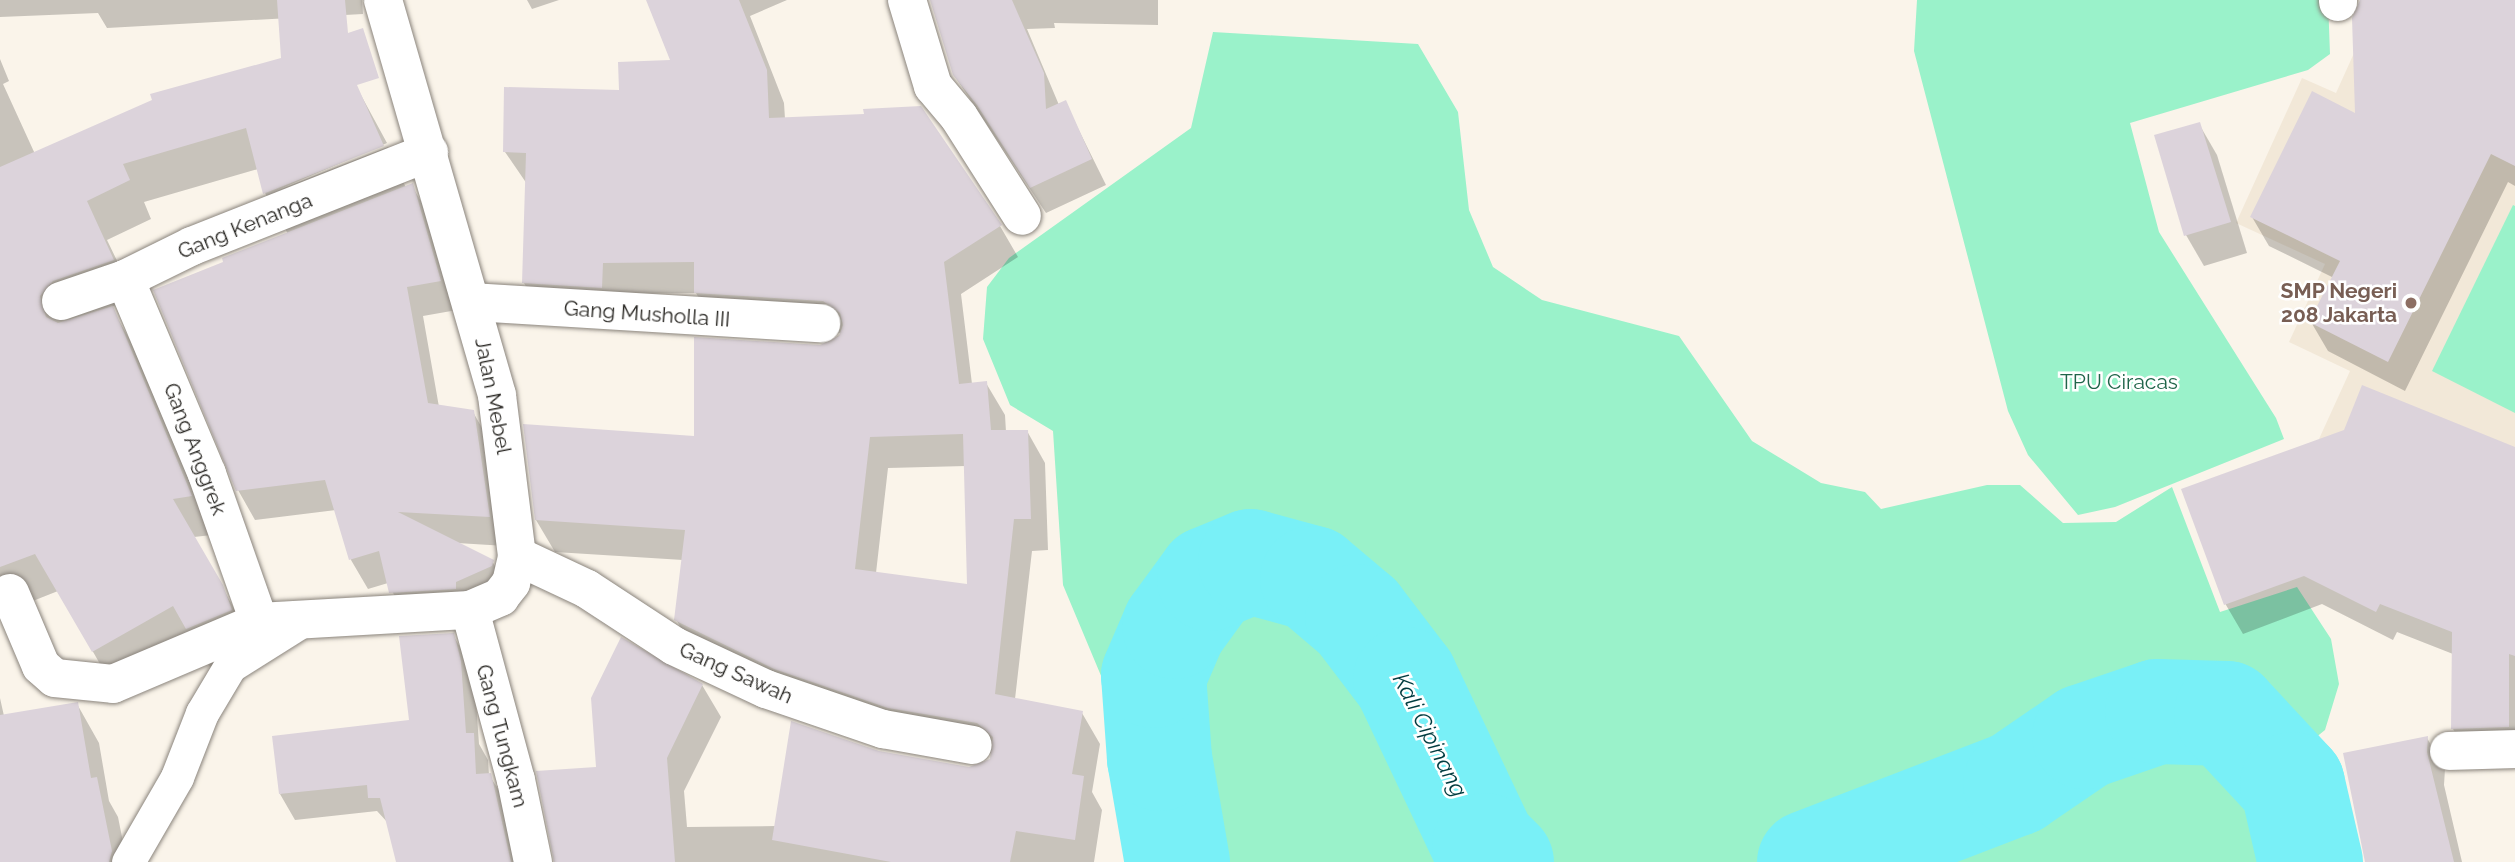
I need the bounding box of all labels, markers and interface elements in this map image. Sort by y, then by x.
street label: Gang Kenanga [174,188,316,264]
place label: SMP Negeri 208 Jakarta [2280,278,2397,328]
marker: SMP Negeri 208 Jakarta [2403,295,2419,311]
street label: Gang Musholla III [563,296,731,332]
street label: Jalan Mebel [469,336,517,456]
park label: TPU Ciracas [2060,369,2178,395]
street label: Gang Anggrek [158,379,232,519]
street label: Gang Sawah [675,637,797,709]
street label: Gang Tungkam [471,661,533,811]
water label: Kali Cipinang [1387,668,1473,802]

